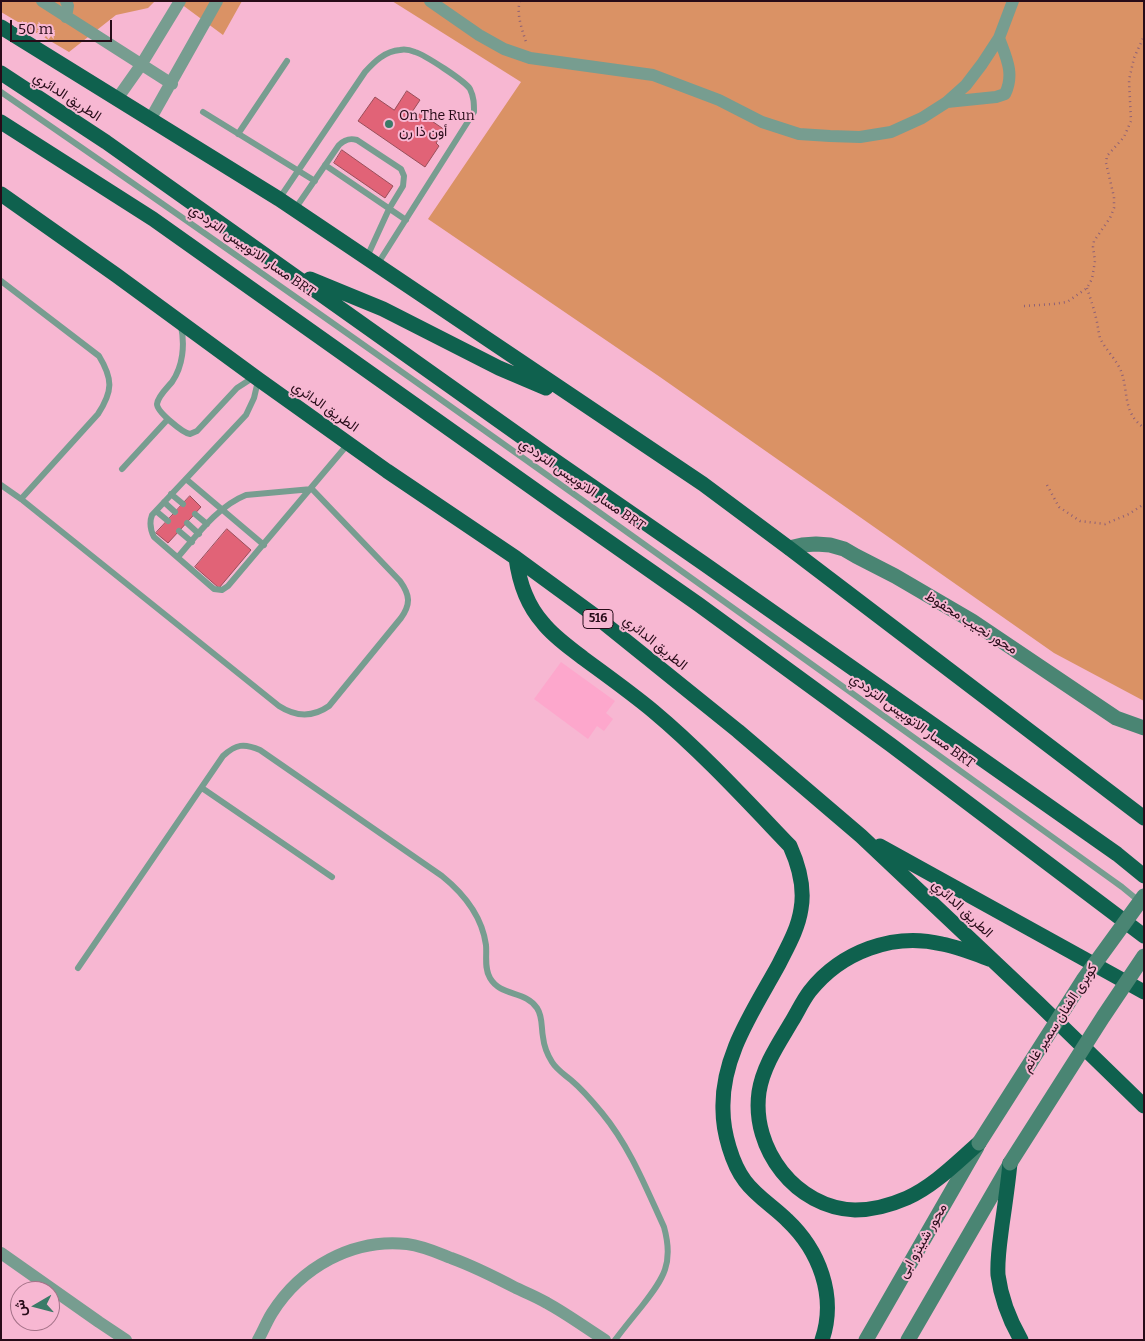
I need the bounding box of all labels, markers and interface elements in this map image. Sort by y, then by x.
scale bar [12,10,115,42]
text: 50 m [18,20,53,38]
street label: الطريق الدائري [30,69,104,125]
place label: On The Run أون ذا رن [399,108,475,140]
marker: On The Run أون ذا رن [383,118,395,130]
street label: مسار الاتوبيس الترددي BRT [186,201,318,301]
street label: الطريق الدائري [288,378,362,436]
street label: مسار الاتوبيس الترددي BRT [516,435,648,535]
street label: محور نجيب محفوظ [922,588,1020,658]
road number: 516 [583,610,613,628]
street label: الطريق الدائري [620,612,690,674]
street label: مسار الاتوبيس الترددي BRT [846,670,978,772]
street label: الطريق الدائري [928,876,996,942]
street label: كوبرى الفنان سمير غانم [1019,960,1101,1076]
street label: محور شينزو ابى [895,1201,951,1281]
north arrow [10,1281,60,1331]
text: ش [11,1299,30,1318]

